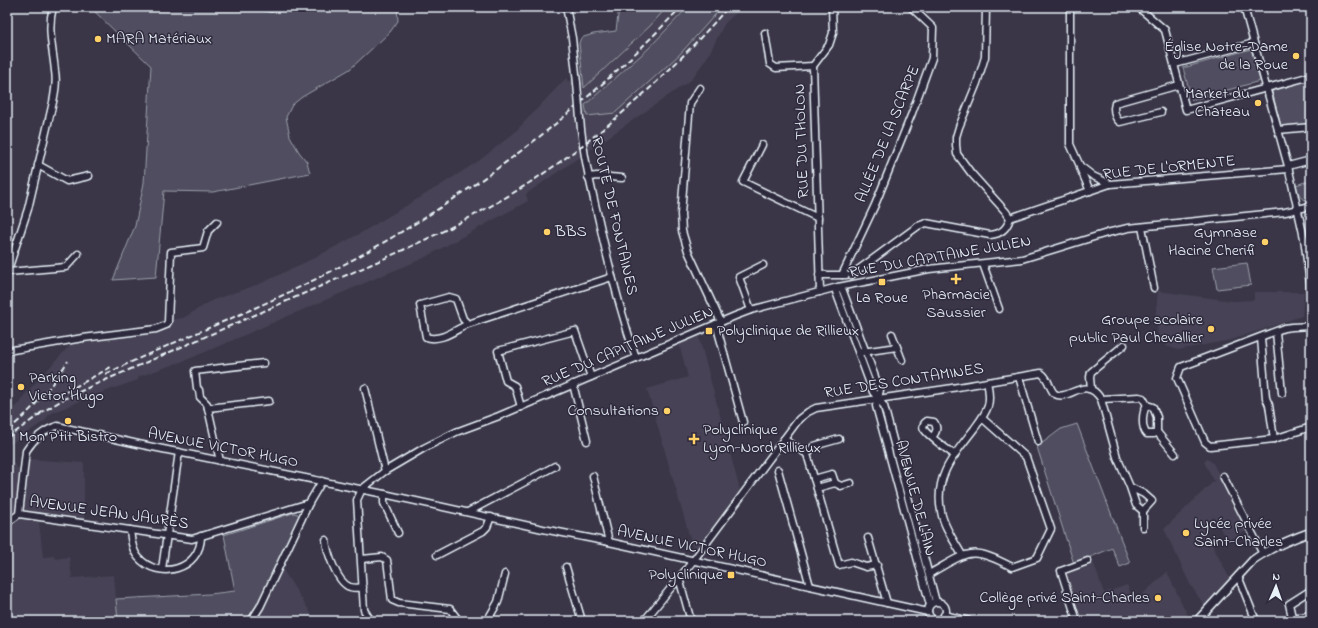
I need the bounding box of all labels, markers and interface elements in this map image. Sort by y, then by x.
place label: MARA Matériaux [106,27,212,51]
marker: MARA Matériaux [93,34,103,44]
place label: Église Notre-Dame de la Roue [1164,35,1289,77]
marker: Église Notre-Dame de la Roue [1291,51,1301,61]
street label: ALLÉE DE LA SCARPE [850,62,926,206]
place label: Market du Chateau [1185,82,1250,124]
street label: RUE DU THOLON [788,83,816,199]
marker: Market du Chateau [1253,98,1263,108]
street label: ROUTE DE FONTAINES [584,134,644,298]
street label: RUE DE L'ORMENTE [1102,149,1236,187]
place label: BBS [554,220,587,244]
place label: Gymnase Hacine Cherifi [1168,221,1258,263]
marker: BBS [542,227,552,237]
street label: RUE DU CAPITAINE JULIEN [847,229,1033,285]
marker: Gymnase Hacine Cherifi [1260,237,1270,247]
marker: Pharmacie Saussier [951,274,961,284]
marker: La Roue [877,277,887,287]
place label: Pharmacie Saussier [922,283,991,325]
place label: La Roue [856,286,909,310]
street label: RUE DU CAPITAINE JULIEN [538,300,718,394]
place label: Groupe scolaire public Paul Chevallier [1069,308,1204,350]
place label: Polyclinique de Rillieux [717,319,859,343]
marker: Groupe scolaire public Paul Chevallier [1206,324,1216,334]
marker: Polyclinique de Rillieux [704,326,714,336]
street label: RUE DES CONTAMINES [822,357,986,405]
place label: Parking Victor Hugo [28,366,104,408]
marker: Parking Victor Hugo [16,382,26,392]
place label: Consultations [567,399,659,423]
marker: Consultations [662,406,672,416]
marker: Mon P'tit Bistro [63,416,73,426]
place label: Polyclinique Lyon-Nord Rillieux [703,418,821,460]
street label: AVENUE VICTOR HUGO [146,422,300,474]
place label: Mon P'tit Bistro [19,425,117,449]
marker: Polyclinique Lyon-Nord Rillieux [688,433,700,445]
street label: AVENUE DE L'AIN [888,437,942,559]
street label: AVENUE JEAN JAURÈS [28,490,190,536]
place label: Lycée privée Saint-Charles [1194,512,1283,554]
street label: AVENUE VICTOR HUGO [615,519,769,575]
marker: Lycée privée Saint-Charles [1181,528,1191,538]
place label: Polyclinique [648,563,724,587]
north arrow [1256,566,1296,606]
text: N [1272,569,1280,585]
marker: Polyclinique [726,570,736,580]
place label: Collège privé Saint-Charles [980,586,1150,610]
marker: Collège privé Saint-Charles [1153,593,1163,603]

